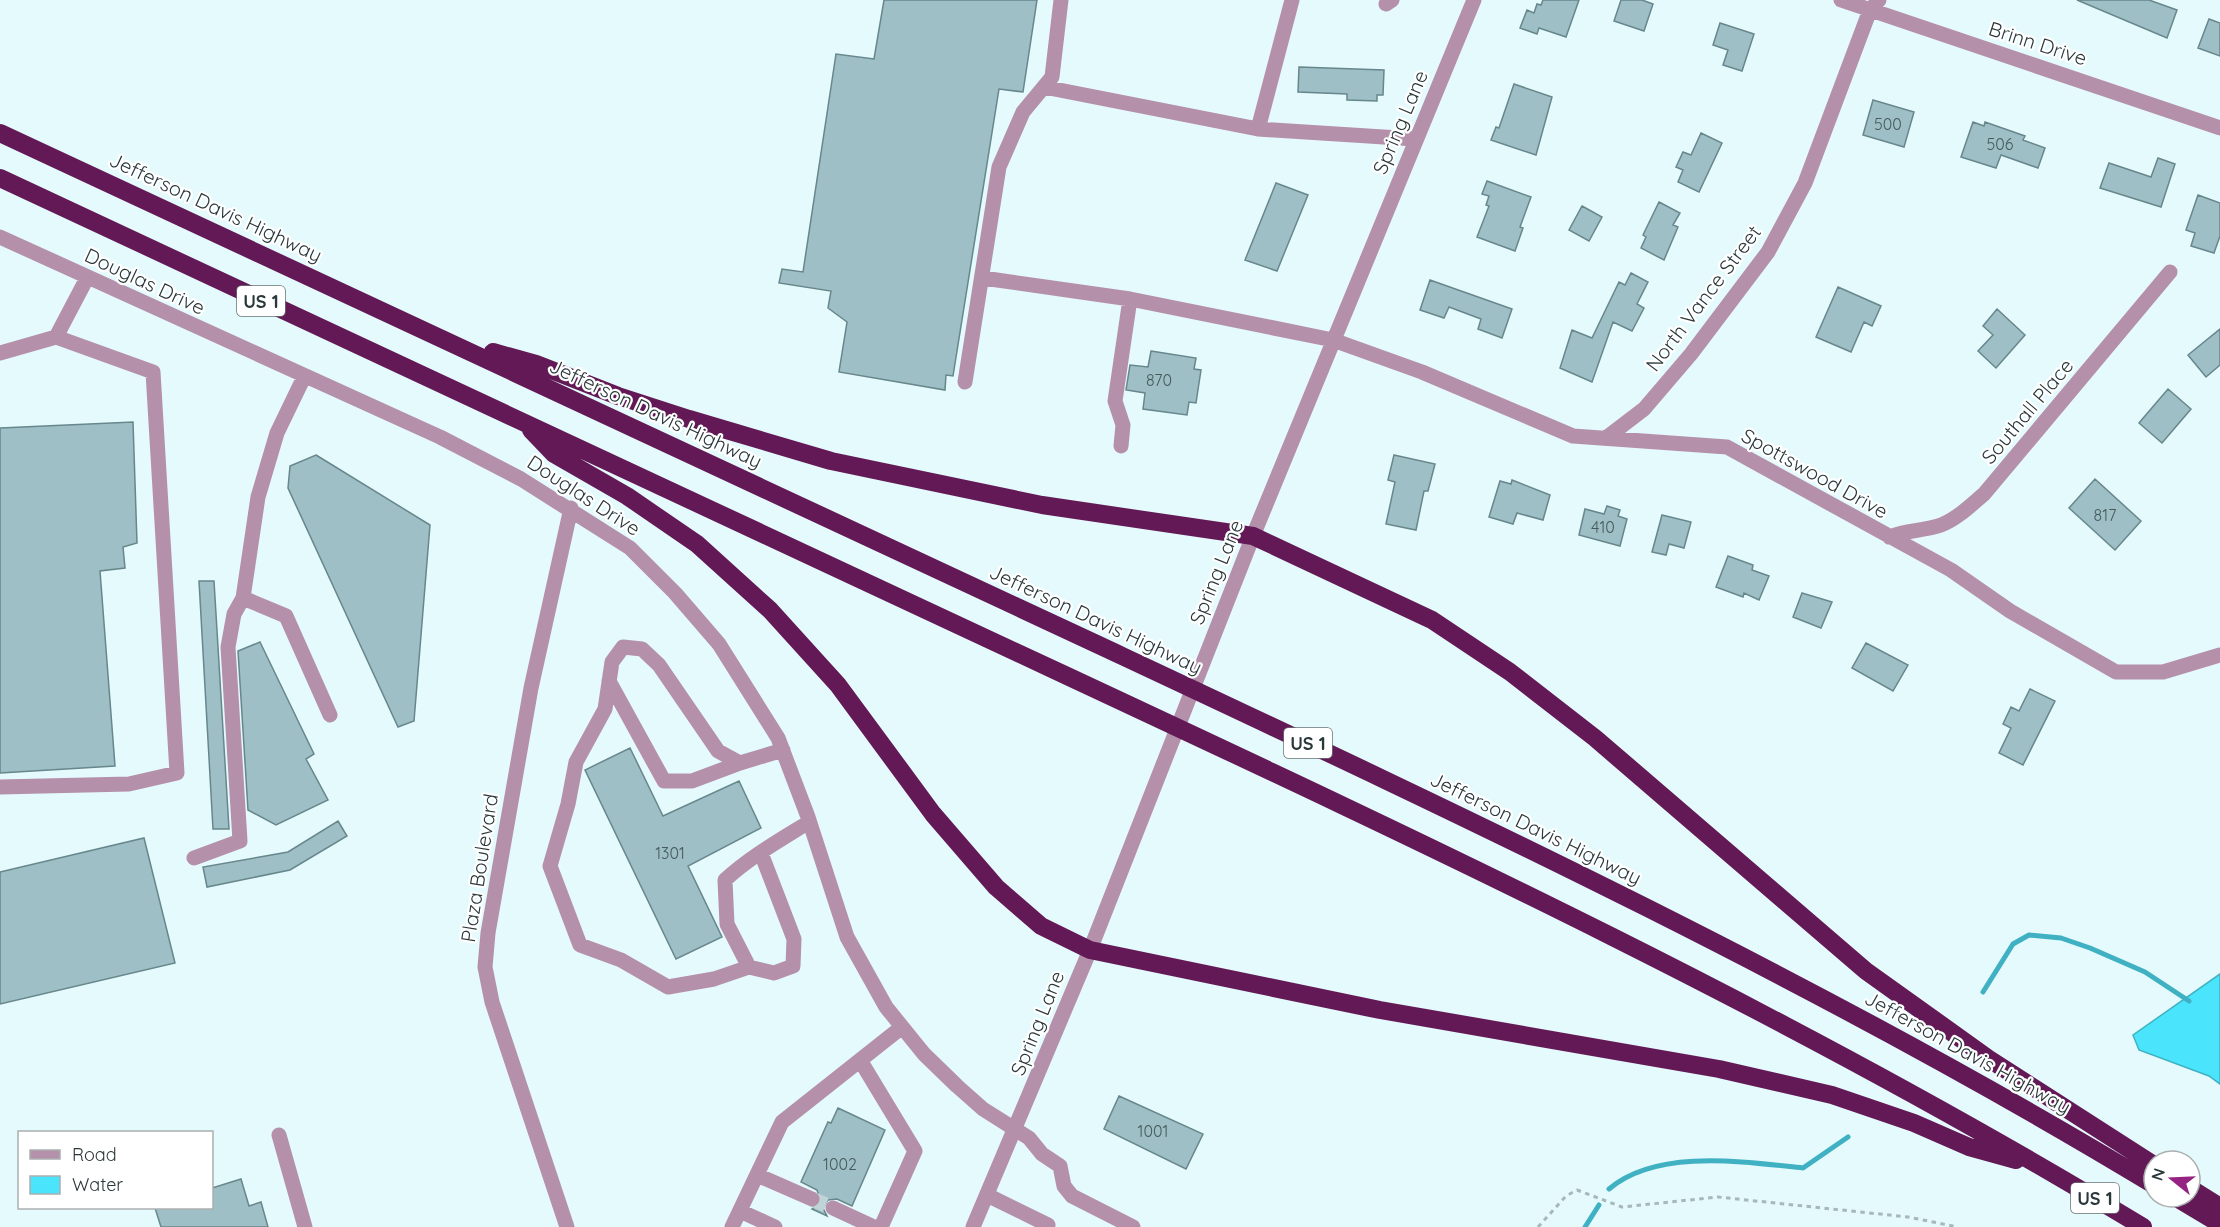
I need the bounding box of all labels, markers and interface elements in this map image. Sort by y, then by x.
street label: Brinn Drive [1986,15,2090,71]
street label: Spring Lane [1367,66,1433,178]
house number: 500 [1874,114,1902,134]
house number: 506 [1987,134,2014,154]
street label: Jefferson Davis Highway [106,147,326,267]
street label: North Vance Street [1640,220,1766,376]
street label: Douglas Drive [81,242,209,320]
road number: US 1 [237,286,285,316]
street label: Jefferson Davis Highway [546,353,766,473]
street label: Southall Place [1976,353,2078,469]
house number: 870 [1146,370,1172,390]
street label: Spottswood Drive [1737,422,1893,524]
street label: Douglas Drive [523,449,645,541]
house number: 817 [2094,505,2116,525]
street label: Spring Lane [1184,516,1248,628]
house number: 410 [1591,517,1615,537]
street label: Jefferson Davis Highway [986,559,1206,679]
road number: US 1 [1284,728,1332,758]
street label: Jefferson Davis Highway [1426,766,1646,890]
street label: Plaza Boulevard [455,792,503,944]
house number: 1301 [655,843,685,863]
street label: Spring Lane [1005,967,1069,1079]
street label: Jefferson Davis Highway [1861,985,2075,1119]
house number: 1001 [1138,1121,1168,1141]
legend [18,1131,213,1209]
text: Road [72,1143,117,1166]
north arrow [2142,1149,2202,1209]
house number: 1002 [823,1154,857,1174]
text: N [2146,1166,2169,1183]
text: Water [72,1173,123,1196]
road number: US 1 [2071,1183,2119,1213]

